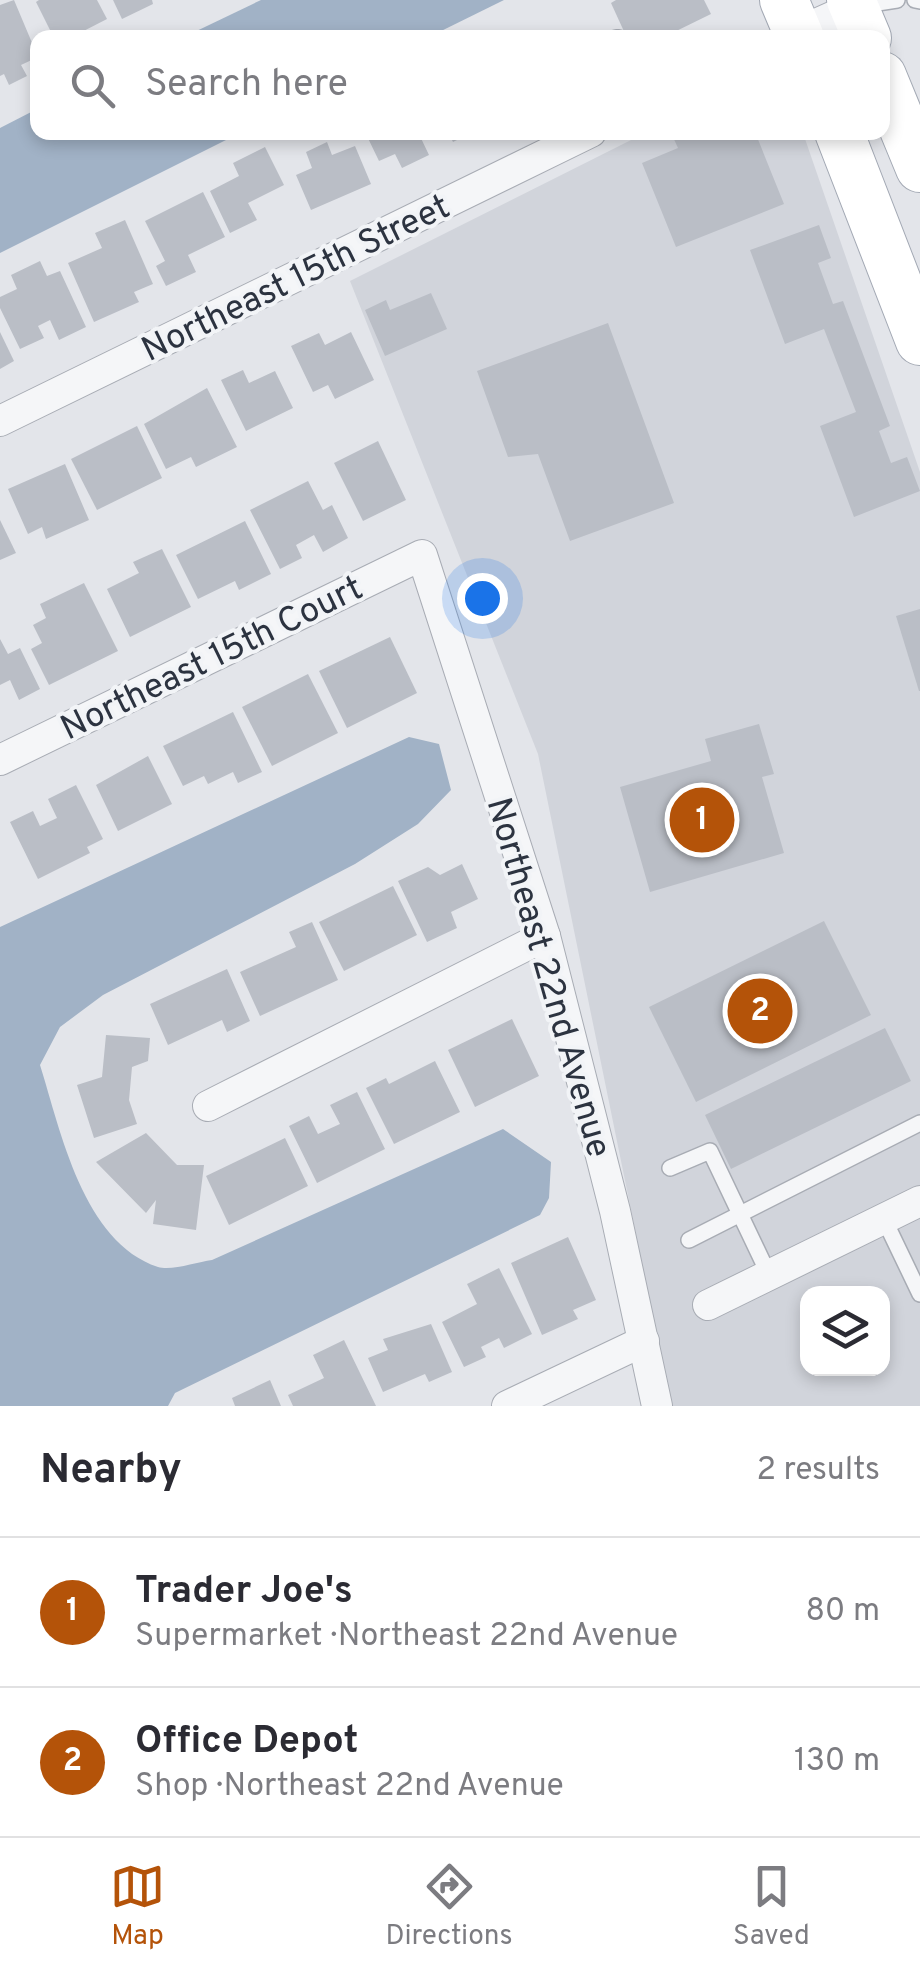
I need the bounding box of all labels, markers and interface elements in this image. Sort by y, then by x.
search box [30,30,890,140]
icon: search [65,58,120,113]
text: Search here [145,61,348,110]
street label: Northeast 15th Street [135,186,458,373]
street label: Northeast 15th Court [54,567,371,752]
your location [457,573,508,624]
pin: 1 [670,782,734,858]
street label: Northeast 22nd Avenue [475,793,620,1163]
pin: 2 [728,974,792,1048]
map controls [800,1286,890,1376]
button: layers [800,1286,890,1376]
text: Nearby [40,1445,182,1498]
text: 2 results [756,1451,880,1491]
text: Trader Joe's [135,1568,353,1617]
text: 1 [66,1592,79,1632]
text: 80 m [806,1592,880,1632]
text: Supermarket · Northeast 22nd Avenue [135,1617,678,1657]
text: Office Depot [135,1718,358,1767]
text: 2 [63,1742,82,1782]
text: 130 m [794,1742,880,1782]
text: Shop · Northeast 22nd Avenue [135,1767,564,1807]
tab: Map [110,1859,165,1955]
tab: Directions [385,1859,513,1955]
tab: Saved [733,1859,810,1955]

